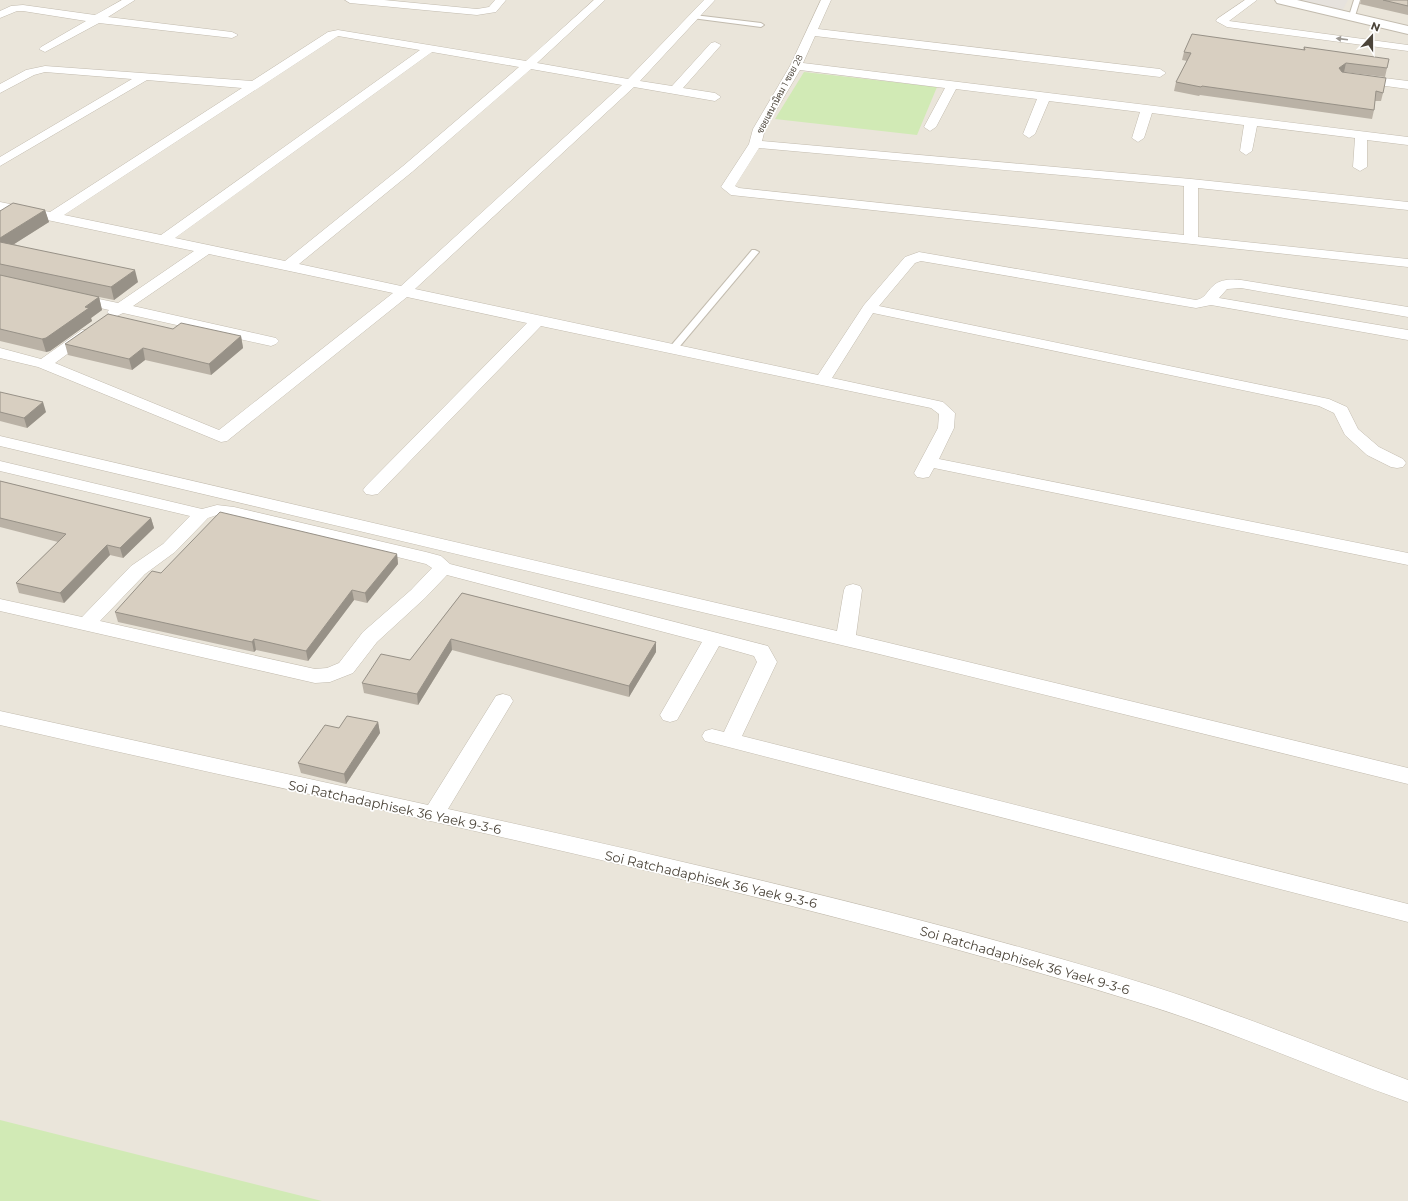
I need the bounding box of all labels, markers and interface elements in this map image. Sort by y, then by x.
north arrow [1352,16,1392,56]
text: N [1369,19,1382,35]
one-way arrow [1336,36,1348,42]
street label: ซอยเสนานิคม 1 ซอย 28 [754,52,805,135]
street label: Soi Ratchadaphisek 36 Yaek 9-3-6 [287,777,503,837]
street label: Soi Ratchadaphisek 36 Yaek 9-3-6 [603,847,819,911]
street label: Soi Ratchadaphisek 36 Yaek 9-3-6 [918,922,1132,998]

